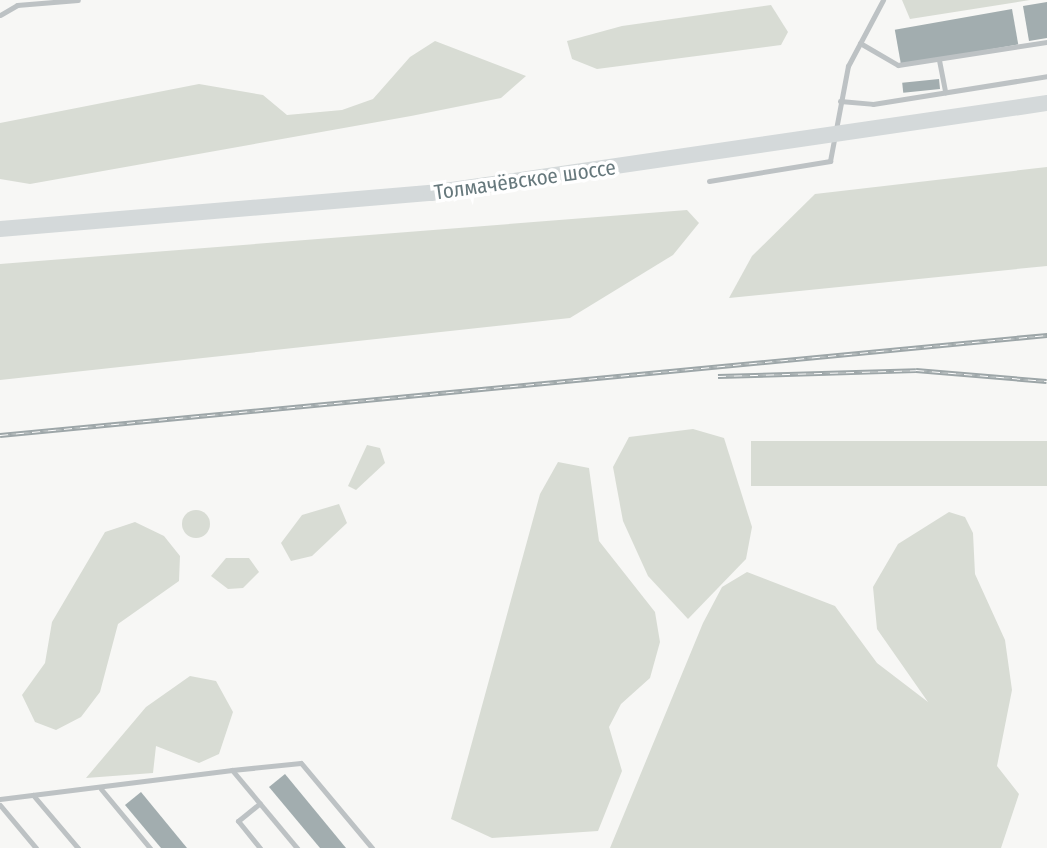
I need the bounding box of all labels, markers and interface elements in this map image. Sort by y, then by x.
street label: Толмачёвское шоссе [433,155,617,205]

